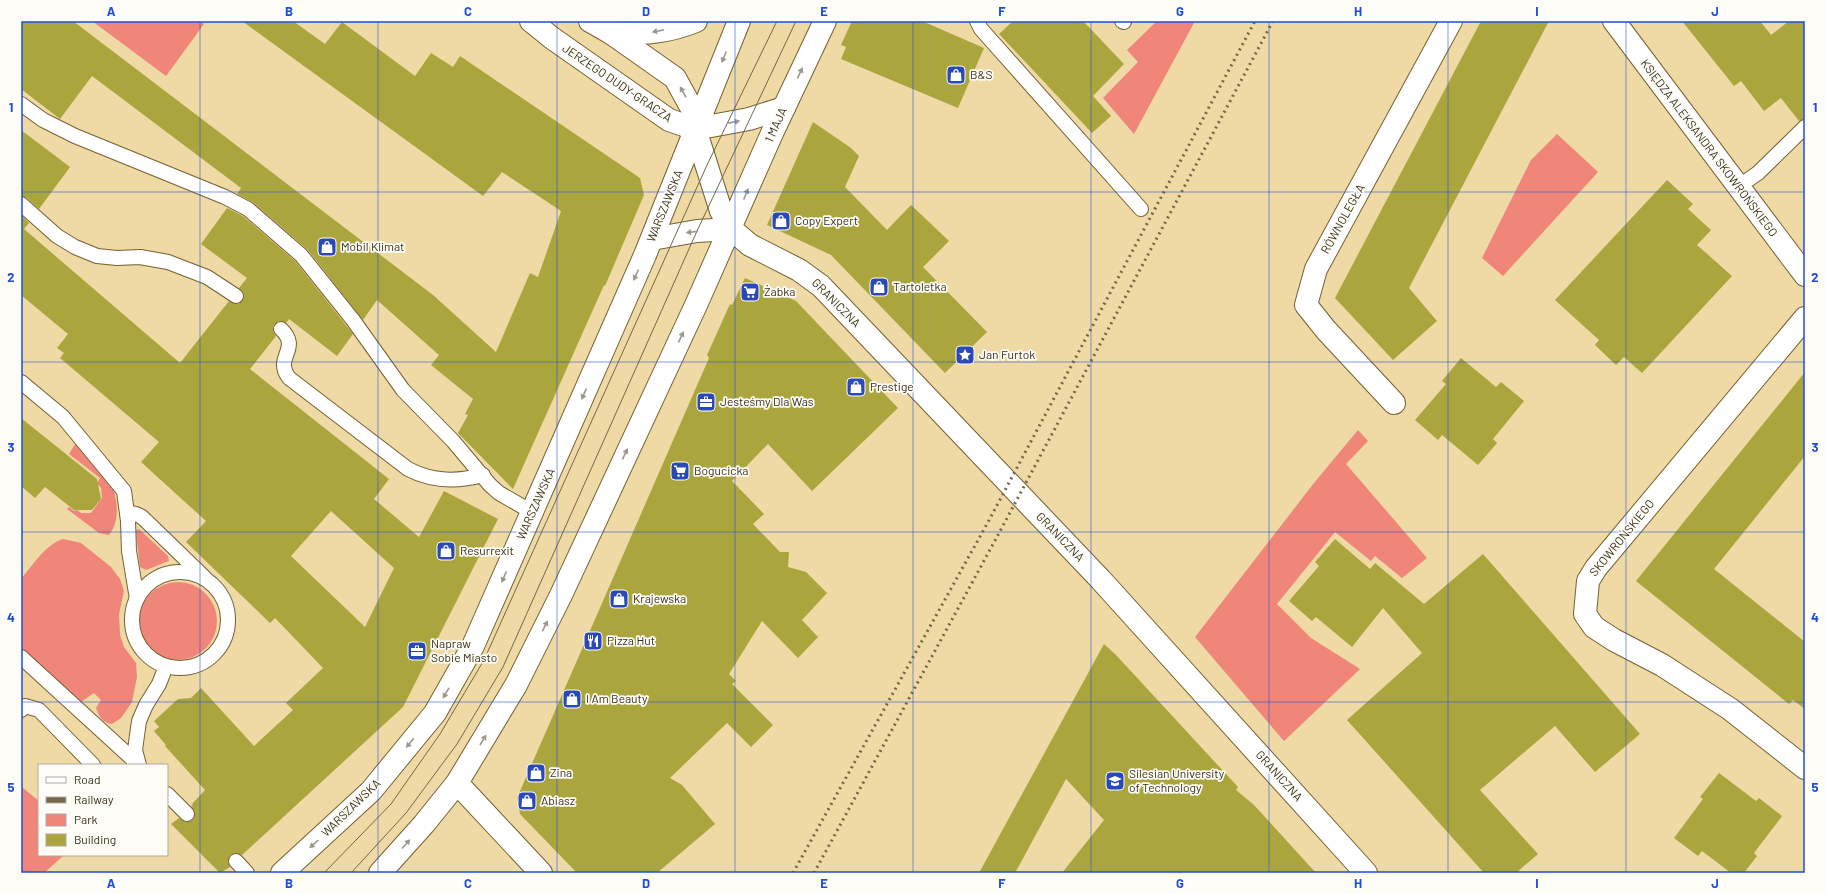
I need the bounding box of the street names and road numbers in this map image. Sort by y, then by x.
street label: JERZEGO DUDY-GRACZA [560,40,675,124]
street label: KSIĘDZA ALEKSANDRA SKOWROŃSKIEGO [1638,56,1781,239]
street label: 1 MAJA [761,105,789,144]
street label: WARSZAWSKA [643,167,685,244]
street label: RÓWNOLEGŁA [1317,181,1367,256]
street label: GRANICZNA [810,275,864,329]
street label: WARSZAWSKA [513,466,557,541]
street label: SKOWROŃSKIEGO [1586,496,1656,579]
street label: GRANICZNA [1034,509,1088,564]
street label: GRANICZNA [1253,747,1306,803]
street label: WARSZAWSKA [318,776,383,839]

